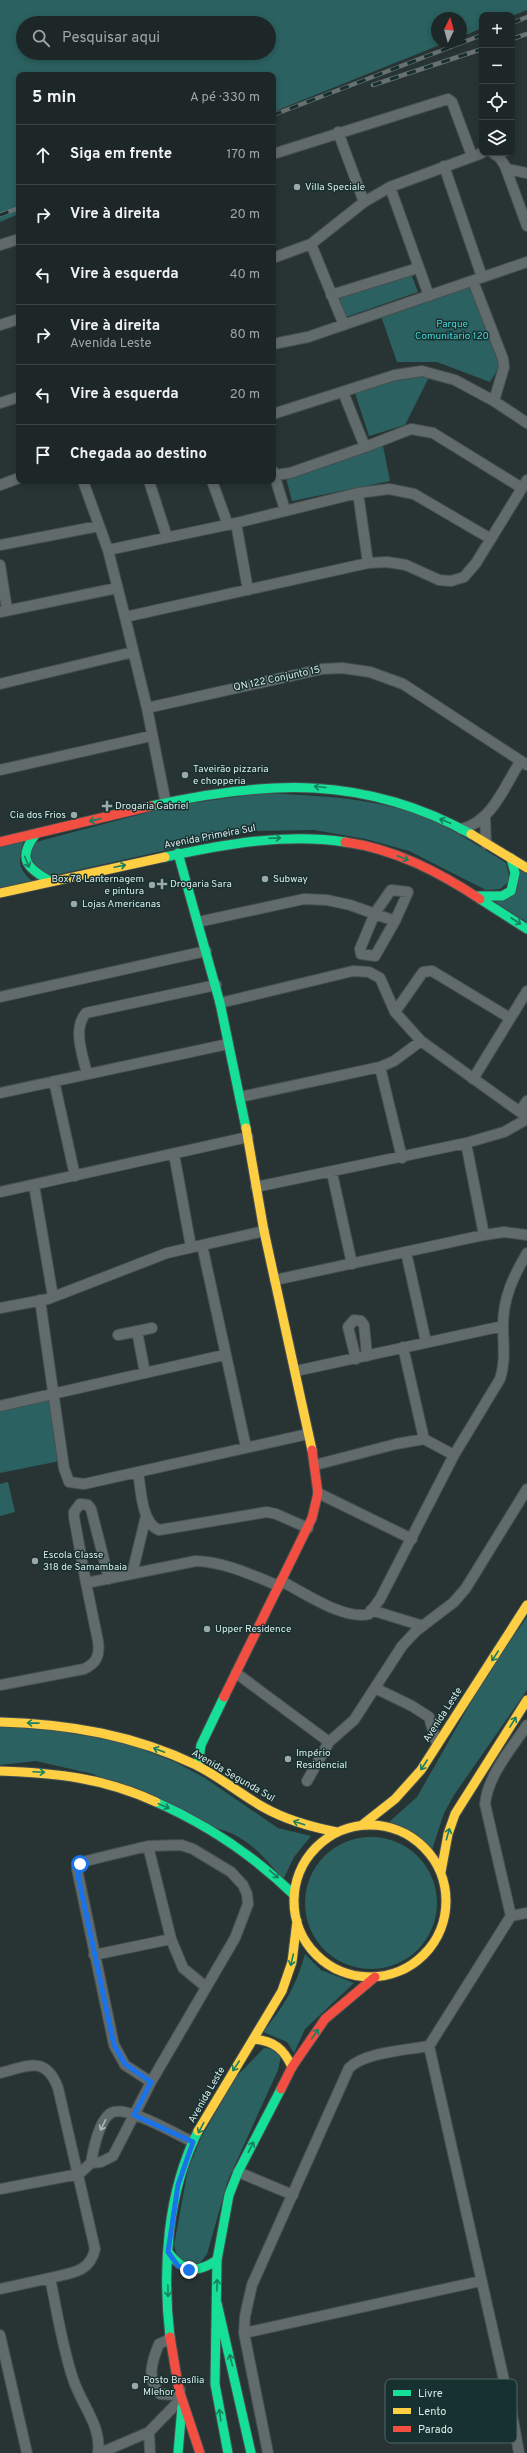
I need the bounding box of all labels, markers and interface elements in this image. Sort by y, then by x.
north arrow [431,12,467,48]
map controls [479,12,515,156]
button: + [479,12,515,48]
search box [16,16,276,60]
icon: search [30,27,52,49]
text: Pesquisar aqui [62,29,160,48]
button: − [479,48,515,84]
button: locate [479,84,515,120]
text: 5 min [32,87,76,109]
text: A pé · 330 m [190,90,260,106]
button: layers [479,120,515,156]
icon: ahead [32,144,54,166]
text: Siga em frente [70,145,172,164]
text: 170 m [226,147,260,163]
place label: Villa Speciale [305,181,365,194]
marker: Villa Speciale [292,182,302,192]
icon: right [32,204,54,226]
text: Vire à direita [70,205,160,224]
text: 20 m [230,207,260,223]
icon: left [32,264,54,286]
text: Vire à esquerda [70,265,179,284]
text: 40 m [230,267,260,283]
text: Vire à direita [70,317,160,336]
park label: Parque Comunitario 120 [415,318,489,343]
icon: right [32,324,54,346]
text: 80 m [230,327,260,343]
text: Avenida Leste [70,336,152,352]
icon: left [32,384,54,406]
text: Vire à esquerda [70,385,179,404]
text: 20 m [230,387,260,403]
icon: arrive [32,444,54,466]
text: Chegada ao destino [70,445,207,464]
street label: QN 122 Conjunto 15 [232,663,322,695]
place label: Taveirão pizzaria e chopperia [193,763,269,788]
marker: Taveirão pizzaria e chopperia [180,770,190,780]
one-way arrow [314,783,327,791]
place label: Drogaria Gabriel [115,800,188,813]
marker: Drogaria Gabriel [102,801,112,811]
place label: Cia dos Frios [10,809,66,822]
marker: Cia dos Frios [69,810,79,820]
one-way arrow [439,816,451,824]
one-way arrow [89,817,102,825]
street label: Avenida Primeira Sul [163,822,257,852]
one-way arrow [268,834,281,841]
one-way arrow [396,854,408,862]
one-way arrow [24,856,31,868]
one-way arrow [113,862,126,870]
place label: Box 78 Lanternagem e pintura [51,873,144,898]
place label: Subway [273,873,308,886]
marker: Subway [260,874,270,884]
place label: Drogaria Sara [170,878,232,891]
marker: Drogaria Sara [157,879,167,889]
marker: Box 78 Lanternagem e pintura [147,880,157,890]
place label: Lojas Americanas [82,898,161,911]
marker: Lojas Americanas [69,899,79,909]
one-way arrow [510,918,522,926]
place label: Escola Classe 318 de Samambaia [43,1549,127,1574]
marker: Escola Classe 318 de Samambaia [30,1556,40,1566]
place label: Upper Residence [215,1623,291,1636]
marker: Upper Residence [202,1624,212,1634]
one-way arrow [490,1650,498,1662]
street label: Avenida Leste [420,1685,466,1745]
one-way arrow [509,1717,517,1728]
one-way arrow [27,1719,40,1727]
one-way arrow [153,1746,166,1753]
street label: Avenida Segunda Sul [189,1747,277,1805]
place label: Império Residencial [296,1747,347,1772]
marker: Império Residencial [283,1754,293,1764]
one-way arrow [420,1759,428,1770]
one-way arrow [32,1768,45,1776]
one-way arrow [157,1802,169,1810]
one-way arrow [293,1819,306,1826]
one-way arrow [445,1828,452,1841]
route start [71,1855,89,1873]
one-way arrow [268,1870,279,1879]
one-way arrow [288,1953,296,1966]
one-way arrow [311,2029,319,2040]
one-way arrow [232,2060,240,2071]
street label: Avenida Leste [186,2065,228,2125]
one-way arrow [99,2118,106,2130]
one-way arrow [196,2121,204,2133]
one-way arrow [248,2141,255,2153]
route end [180,2261,198,2279]
one-way arrow [213,2279,221,2292]
one-way arrow [164,2284,172,2297]
one-way arrow [226,2354,234,2367]
place label: Posto Brasília Mlehor [143,2374,204,2399]
legend [385,2379,517,2443]
marker: Posto Brasília Mlehor [130,2381,140,2391]
text: Livre [418,2387,443,2401]
text: Lento [418,2405,446,2419]
one-way arrow [216,2409,224,2422]
text: Parado [418,2423,453,2437]

